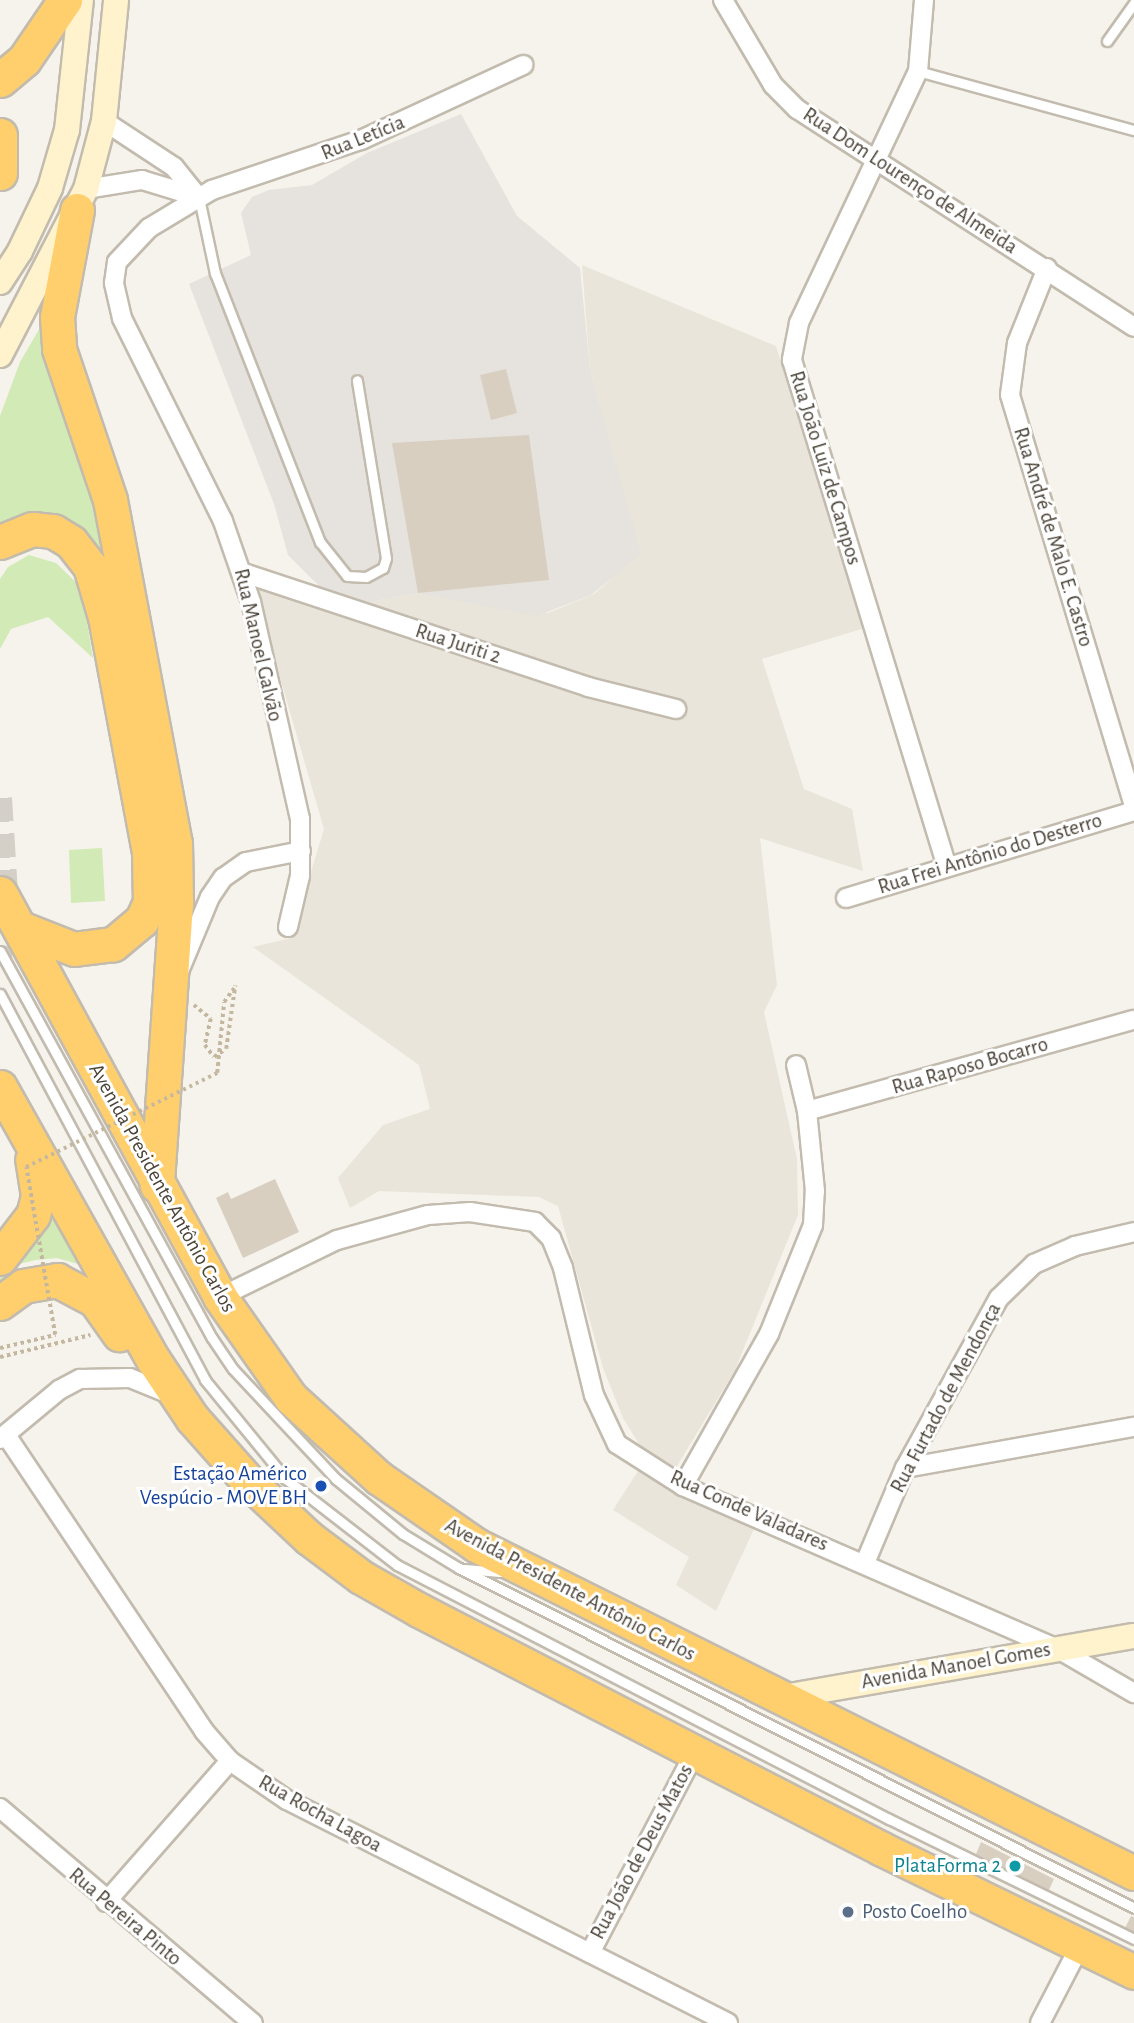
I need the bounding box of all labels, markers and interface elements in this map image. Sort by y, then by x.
street label: Rua Dom Lourenço de Almeida [798,102,1022,260]
street label: Rua Letícia [318,110,408,166]
street label: Rua João Luiz de Campos [783,368,867,568]
street label: Rua André de Malo E. Castro [1008,424,1098,650]
street label: Rua Manoel Galvão [228,566,288,724]
street label: Rua Juriti 2 [412,618,504,670]
street label: Rua Frei Antônio do Desterro [875,808,1105,900]
street label: Rua Raposo Bocarro [889,1032,1051,1100]
street label: Avenida Presidente Antônio Carlos [83,1059,241,1317]
street label: Rua Furtado de Mendonça [885,1299,1007,1497]
place label: Estação Américo Vespúcio - MOVE BH [140,1461,307,1511]
street label: Rua Conde Valadares [666,1465,832,1557]
marker: Estação Américo Vespúcio - MOVE BH [313,1478,329,1494]
street label: Avenida Presidente Antônio Carlos [440,1513,700,1667]
street label: Avenida Manoel Gomes [859,1637,1053,1695]
street label: Rua João de Deus Matos [585,1760,699,1944]
street label: Rua Rocha Lagoa [254,1770,386,1858]
place label: PlataForma 2 [894,1853,1001,1879]
marker: PlataForma 2 [1007,1858,1023,1874]
street label: Rua Pereira Pinto [63,1862,187,1972]
place label: Posto Coelho [862,1899,967,1925]
marker: Posto Coelho [840,1904,856,1920]

